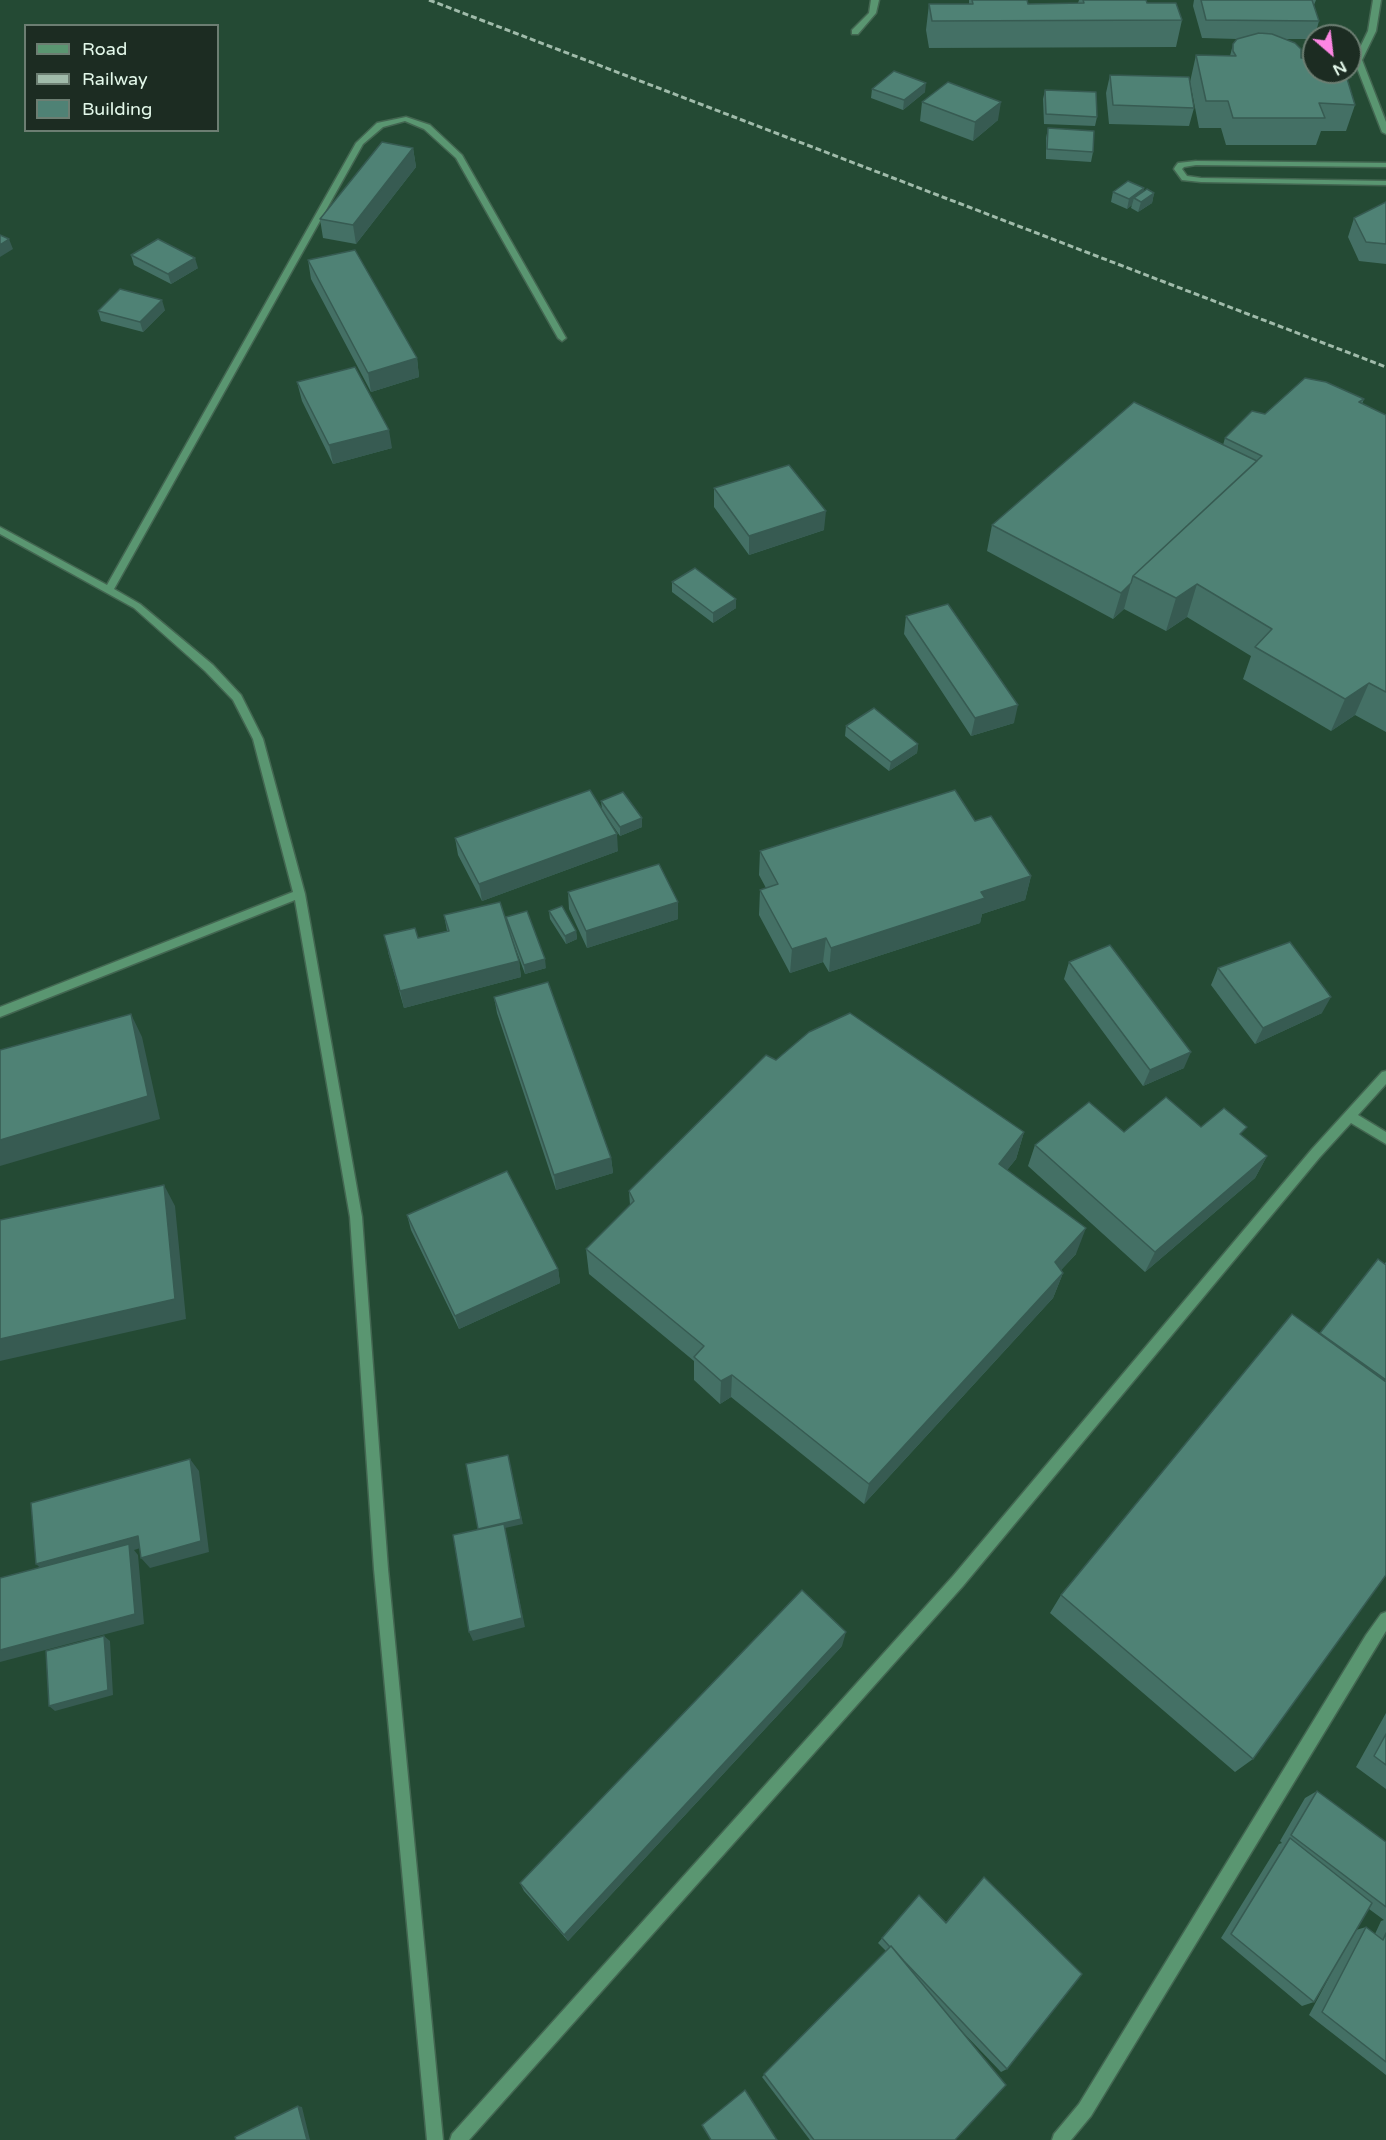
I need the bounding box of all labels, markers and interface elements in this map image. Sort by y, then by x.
legend [24,24,219,132]
north arrow [1302,24,1362,84]
text: Road [82,38,127,60]
text: N [1329,56,1350,80]
text: Railway [82,68,148,90]
text: Building [82,98,152,120]

